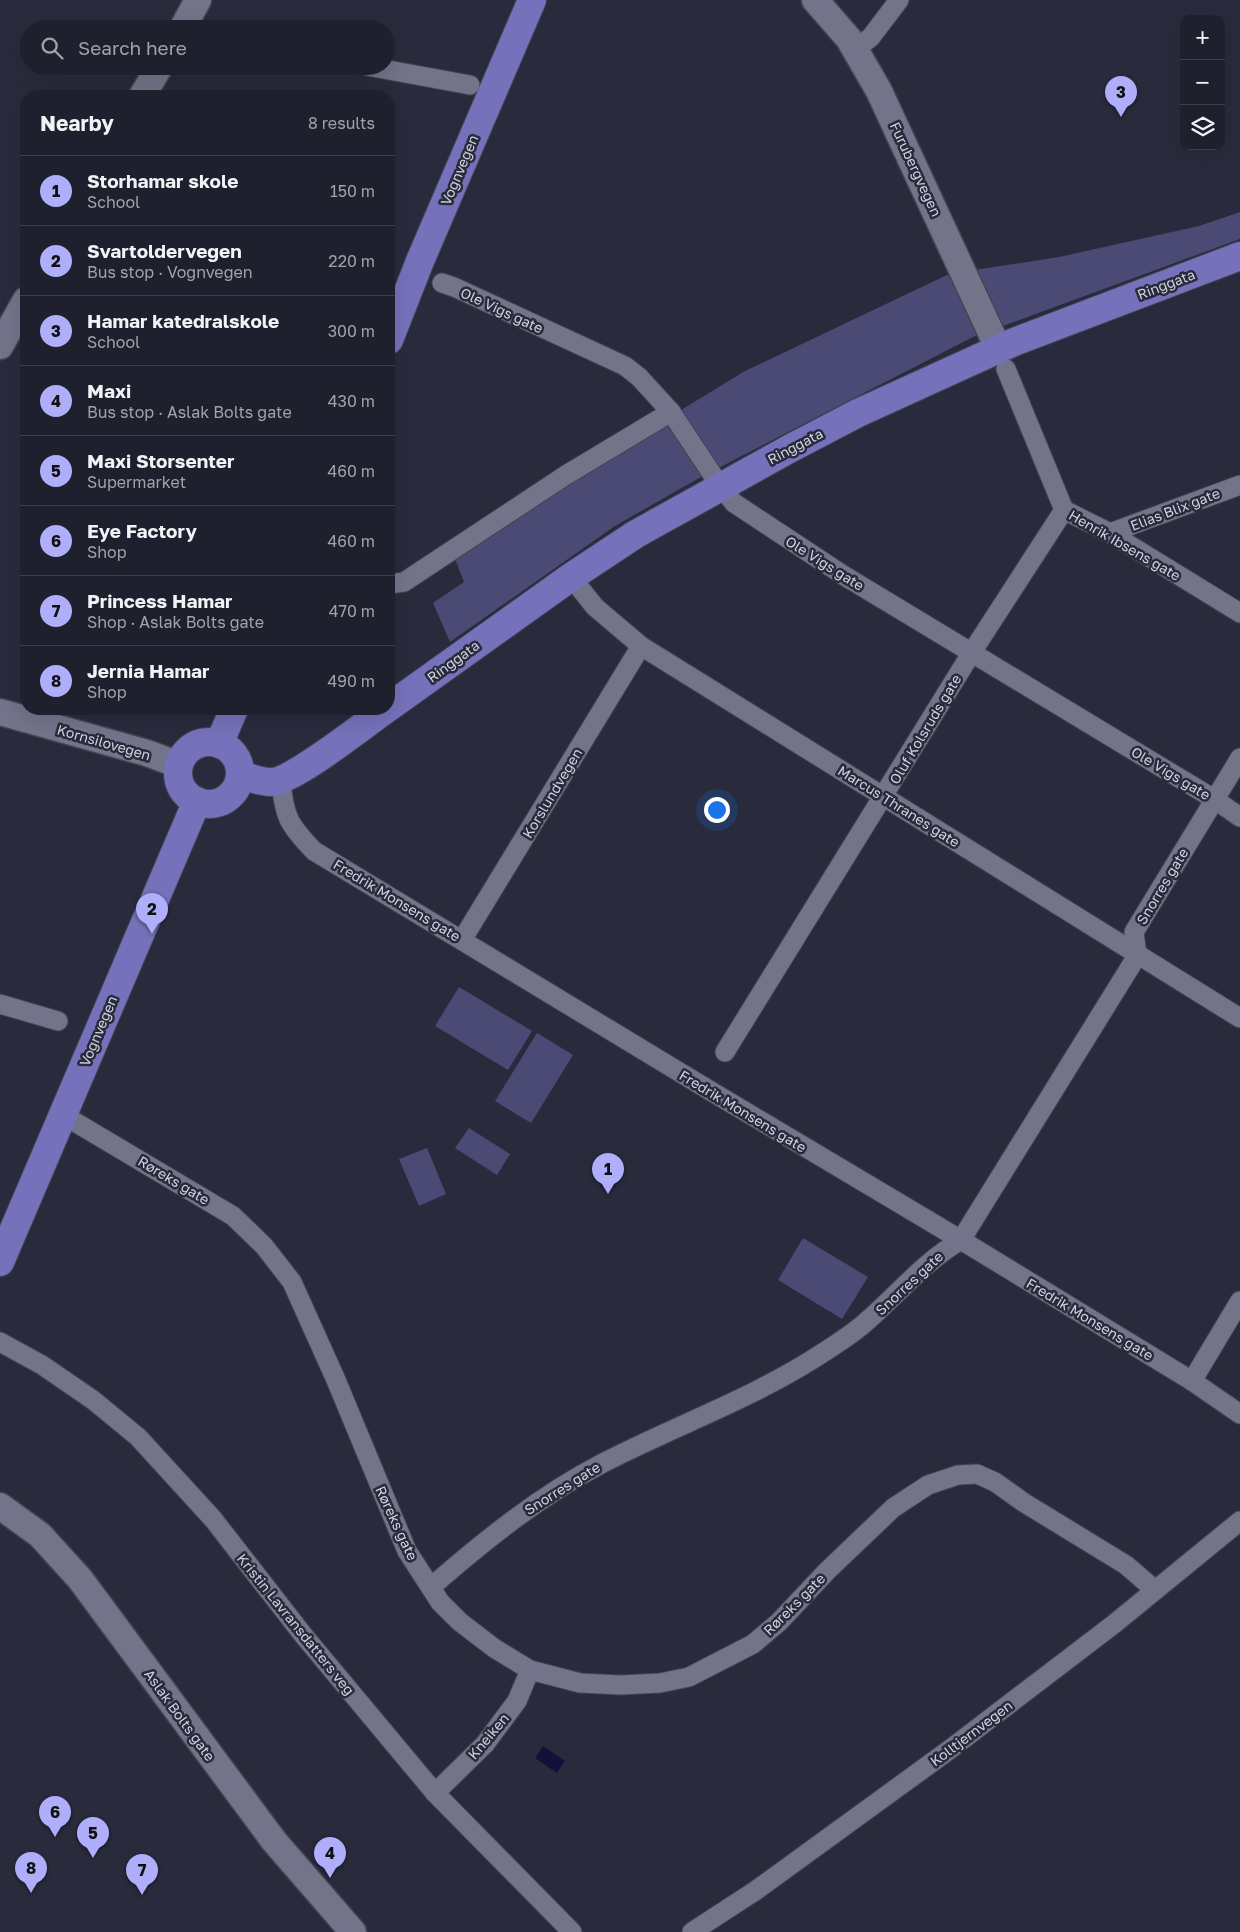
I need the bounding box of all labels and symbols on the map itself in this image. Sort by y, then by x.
pin: 3 [1105,76,1137,117]
street label: Furubergvegen [887,119,945,219]
street label: Vognvegen [437,132,481,208]
street label: Ringgata [1135,265,1197,303]
street label: Ole Vigs gate [458,283,546,337]
street label: Ringgata [764,424,826,468]
street label: Elias Blix gate [1128,484,1222,534]
street label: Henrik Ibsens gate [1066,506,1184,584]
street label: Ole Vigs gate [783,532,867,594]
street label: Ringgata [424,636,482,686]
street label: Oluf Kolsruds gate [885,671,965,787]
street label: Kornsilovegen [55,721,153,763]
street label: Ole Vigs gate [1128,743,1214,803]
street label: Korslundvegen [518,745,586,841]
street label: Marcus Thranes gate [835,762,963,850]
your location [704,797,730,823]
street label: Snorres gate [1133,845,1191,927]
street label: Fredrik Monsens gate [330,855,464,945]
pin: 2 [136,893,168,934]
street label: Vognvegen [76,993,120,1069]
street label: Fredrik Monsens gate [676,1066,810,1156]
street label: Røreks gate [135,1152,213,1208]
pin: 1 [592,1153,624,1194]
street label: Snorres gate [872,1247,946,1319]
street label: Fredrik Monsens gate [1023,1274,1157,1364]
street label: Snorres gate [521,1458,603,1518]
street label: Røreks gate [372,1483,422,1563]
street label: Kristin Lavransdatters veg [234,1550,358,1698]
street label: Røreks gate [760,1570,828,1638]
street label: Aslak Bolts gate [141,1666,219,1764]
street label: Kolltjernvegen [926,1696,1016,1770]
street label: Kneiken [464,1710,512,1762]
pin: 6 [39,1796,71,1837]
pin: 5 [77,1817,109,1858]
pin: 4 [314,1837,346,1878]
pin: 8 [15,1852,47,1893]
pin: 7 [126,1854,158,1895]

